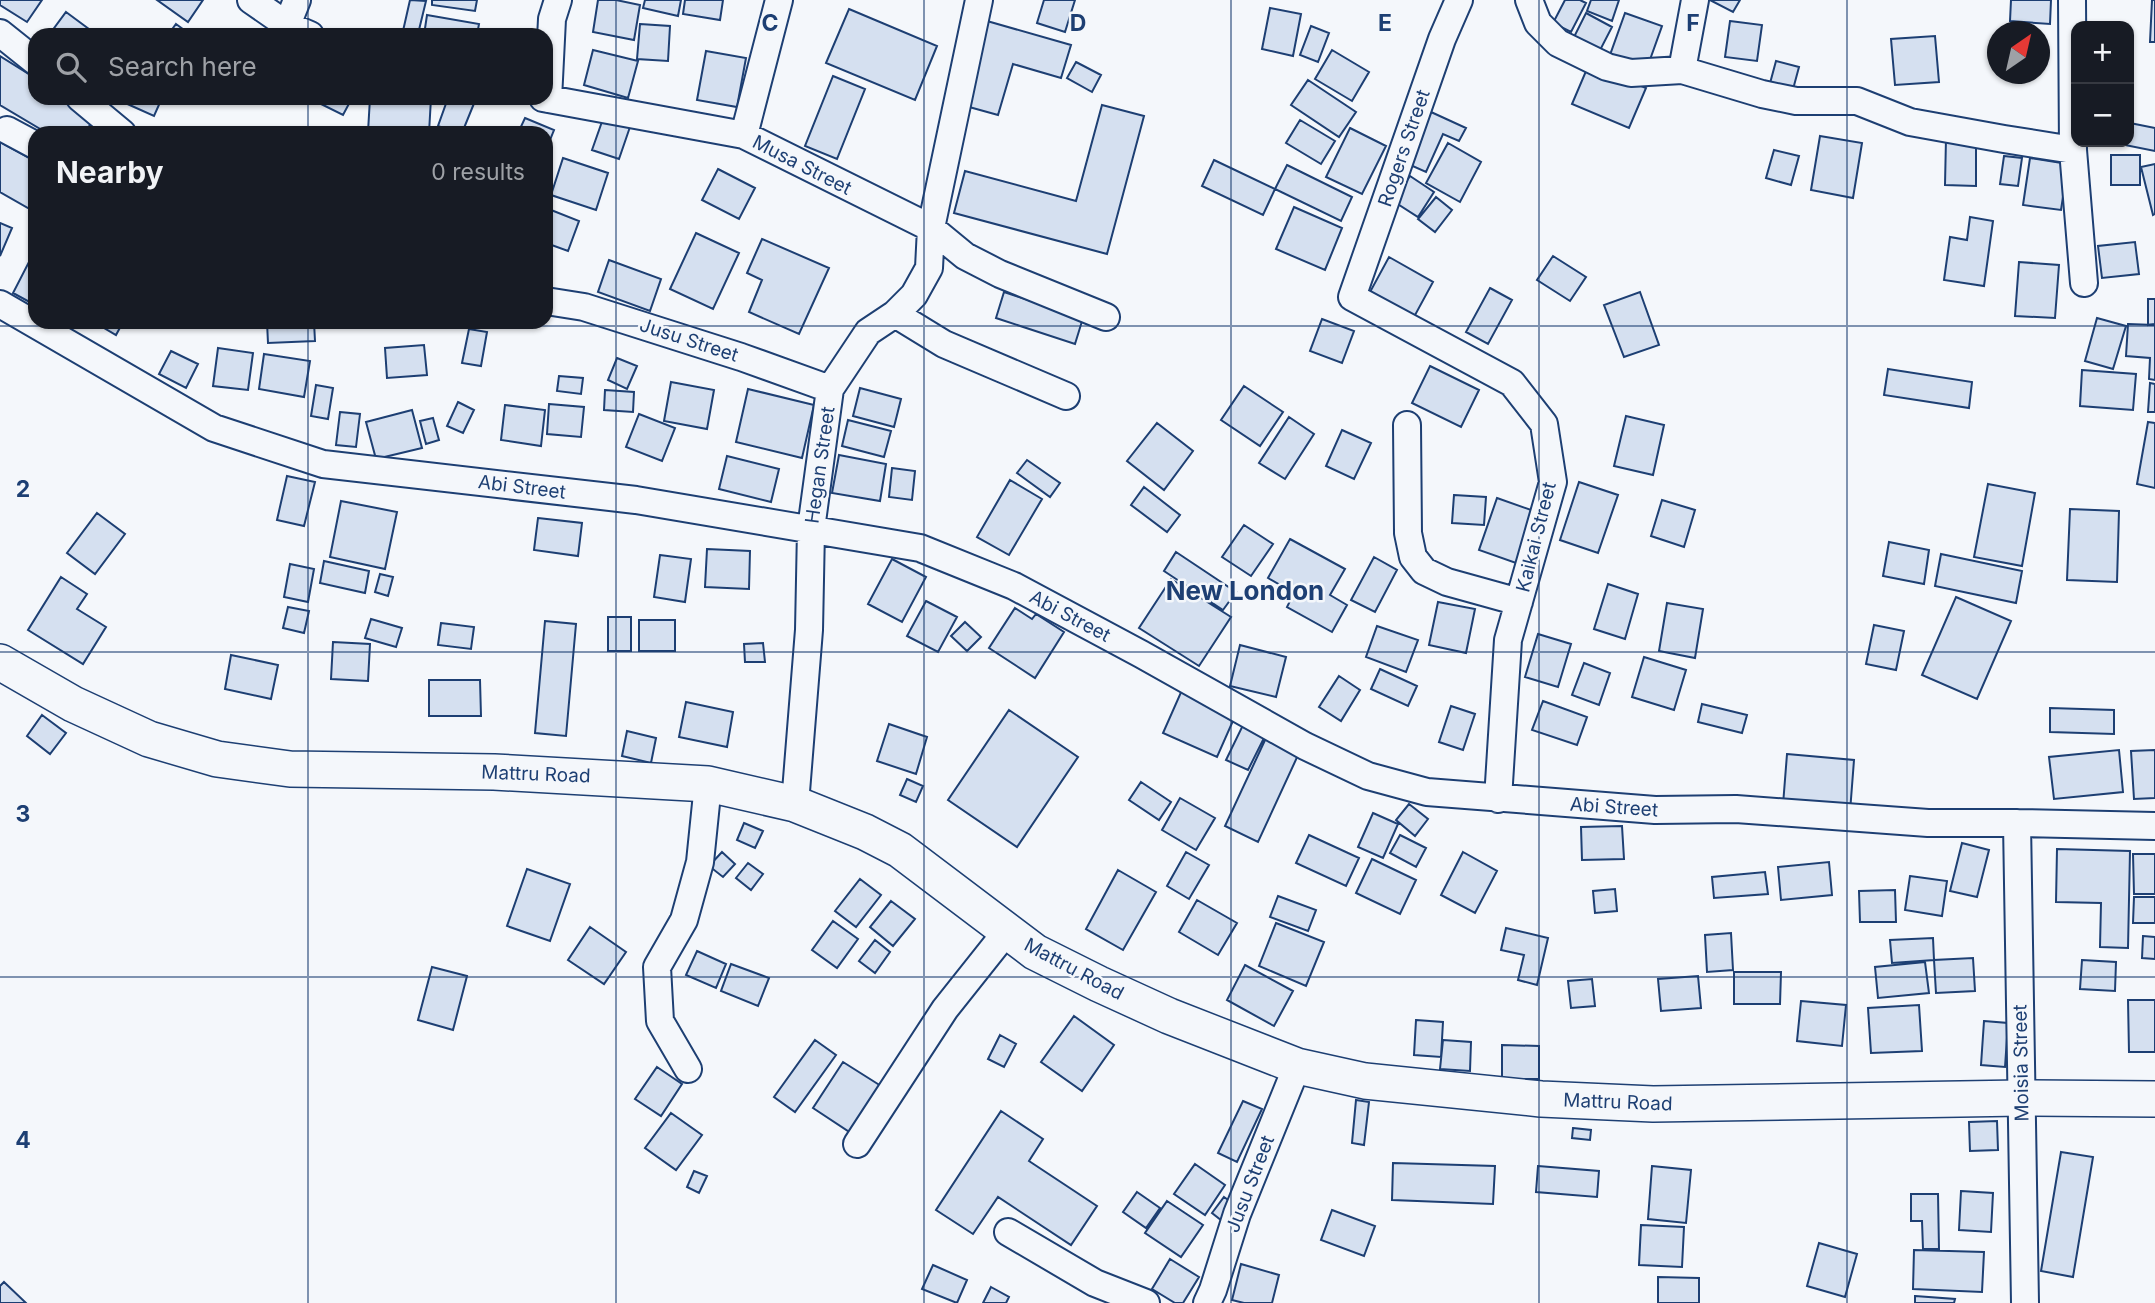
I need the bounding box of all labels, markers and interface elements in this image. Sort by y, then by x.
text: C [761,9,779,37]
text: D [1070,9,1086,37]
text: E [1378,9,1392,37]
text: F [1686,9,1700,37]
north arrow [1987,21,2050,84]
map controls [2071,21,2134,147]
button: + [2071,21,2134,84]
search box [28,28,553,105]
icon: search [52,48,90,86]
text: Search here [108,51,257,82]
button: − [2071,84,2134,147]
street label: Rogers Street [1373,86,1435,210]
street label: Musa Street [749,130,855,200]
text: Nearby [56,154,164,190]
text: 0 results [431,158,525,186]
street label: Jusu Street [637,313,741,367]
street label: Hegan Street [800,405,840,525]
street label: Abi Street [477,470,567,504]
text: 2 [16,475,30,503]
street label: Kaikai Street [1511,480,1561,594]
district label: New London [1166,575,1324,606]
street label: Abi Street [1026,585,1114,647]
street label: Mattru Road [481,761,591,787]
street label: Abi Street [1569,792,1659,822]
text: 3 [16,800,30,828]
street label: Mattru Road [1020,933,1128,1005]
street label: Moisia Street [2008,1004,2034,1122]
street label: Mattru Road [1563,1089,1673,1115]
text: 4 [15,1126,31,1154]
street label: Jusu Street [1221,1132,1279,1236]

